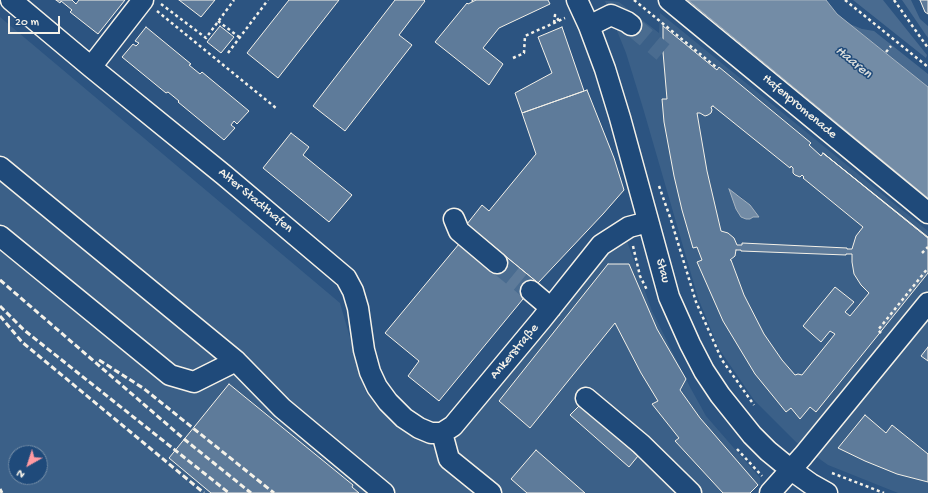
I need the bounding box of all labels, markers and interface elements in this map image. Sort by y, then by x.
scale bar [10,8,62,34]
text: 20 m [15,16,39,30]
water label: Haaren [831,43,875,83]
street label: Hafenpromenade [758,71,840,143]
street label: Alter Stadthafen [214,165,296,237]
street label: Stau [651,257,673,285]
street label: Ankerstraße [487,321,543,383]
north arrow [8,445,48,485]
text: N [15,467,28,480]

